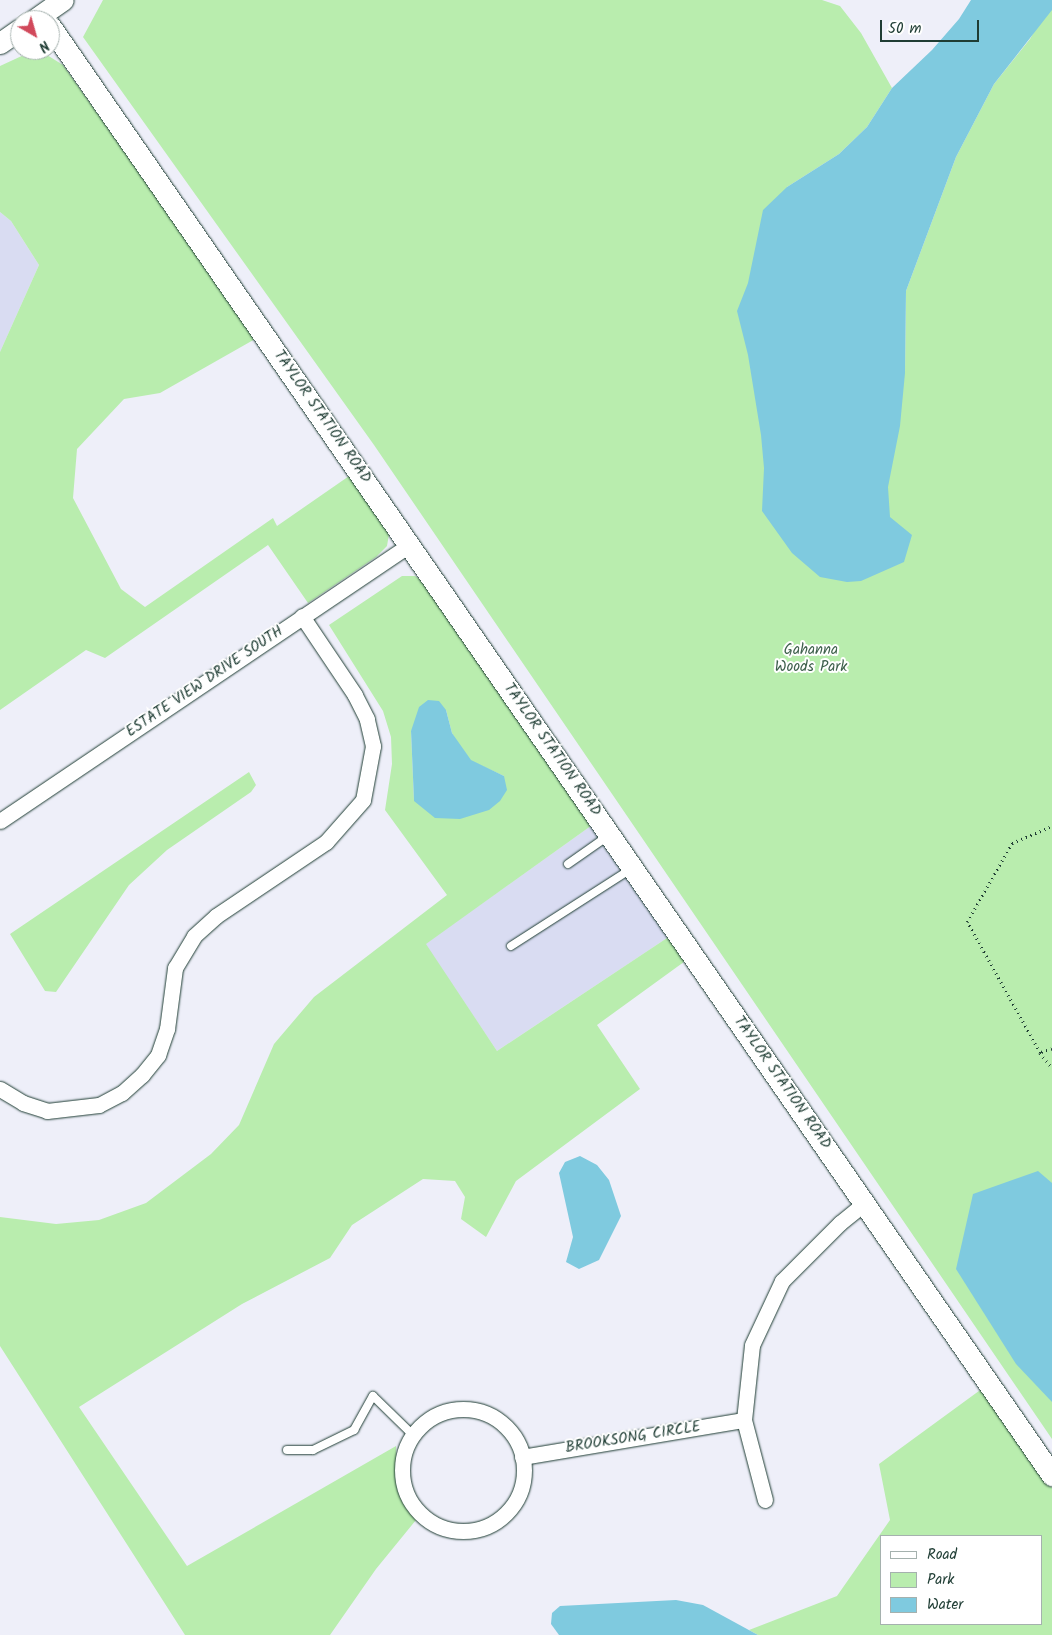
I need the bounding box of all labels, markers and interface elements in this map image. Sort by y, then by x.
north arrow [10,10,60,60]
scale bar [882,10,981,42]
text: 50 m [888,17,922,41]
text: N [33,35,54,57]
street label: TAYLOR STATION ROAD [269,347,375,487]
street label: ESTATE VIEW DRIVE SOUTH [123,623,287,741]
park label: Gahanna Woods Park [775,641,847,676]
street label: TAYLOR STATION ROAD [499,680,605,820]
street label: TAYLOR STATION ROAD [729,1013,835,1153]
street label: BROOKSONG CIRCLE [564,1418,702,1458]
legend [880,1535,1042,1625]
text: Road [927,1543,957,1567]
text: Park [927,1568,954,1592]
text: Water [927,1593,963,1617]

